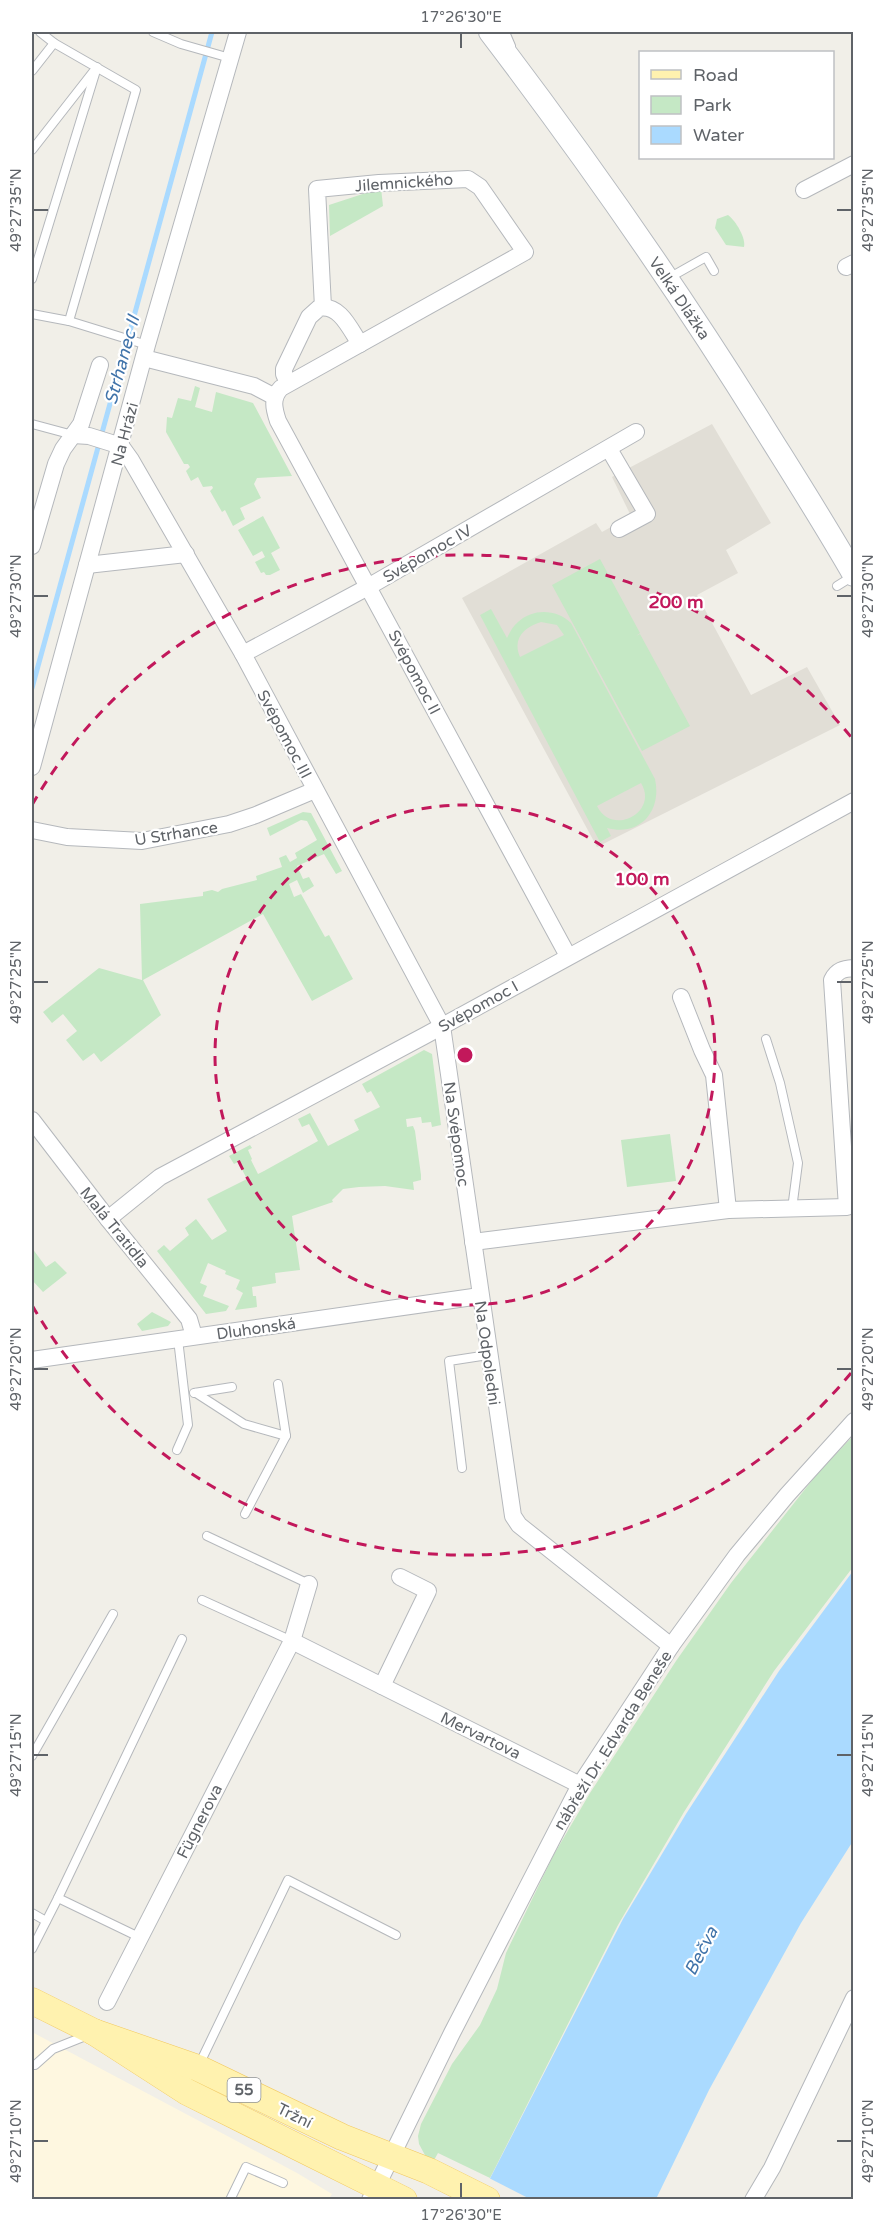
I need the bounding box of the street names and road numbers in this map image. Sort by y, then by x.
street label: Jilemnického [354,170,454,196]
street label: Velká Dlážka [644,253,714,344]
street label: Na Hrázi [107,400,143,468]
street label: Svépomoc IV [379,520,476,587]
street label: Svépomoc II [383,627,445,718]
street label: Svépomoc III [252,687,316,782]
street label: U Strhance [133,818,219,850]
street label: Svépomoc I [435,977,522,1037]
street label: Na Svépomoc [439,1080,473,1188]
street label: Malá Tratidla [75,1183,153,1272]
street label: Na Odpoledni [470,1300,504,1407]
street label: Dluhonská [215,1314,297,1344]
street label: nábřeží Dr. Edvarda Beneše [549,1647,676,1834]
street label: Mervartova [437,1708,524,1764]
street label: Fügnerova [173,1781,227,1862]
road number: 55 [228,2078,260,2102]
street label: Tržní [274,2099,315,2133]

